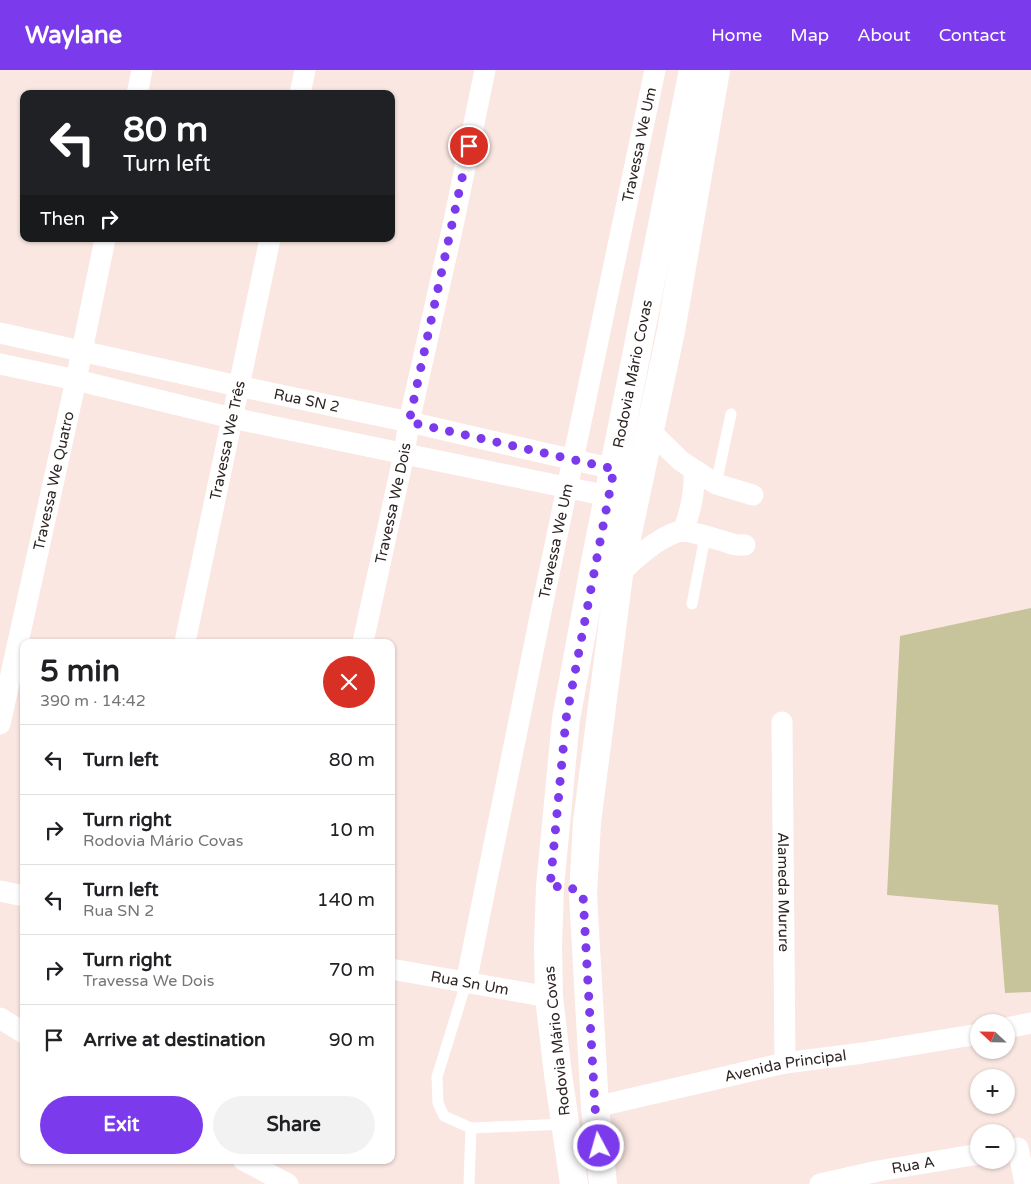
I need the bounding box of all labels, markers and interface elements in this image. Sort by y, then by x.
text: Waylane [25,21,122,50]
text: Home [711,24,762,46]
text: Map [790,24,829,46]
text: About [857,24,911,46]
text: Contact [939,24,1006,46]
street label: Travessa We Um [618,86,660,204]
text: 80 m [123,109,208,151]
icon: left [40,110,105,175]
pin [448,125,490,167]
icon: arrive [455,132,483,160]
text: Turn left [123,151,211,177]
icon: right [95,205,123,233]
text: Then [40,208,85,230]
street label: Rodovia Mário Covas [609,298,656,449]
street label: Travessa We Três [206,379,249,502]
street label: Rua SN 2 [272,385,341,416]
street label: Travessa We Quatro [30,410,78,552]
street label: Travessa We Dois [371,441,415,565]
street label: Travessa We Um [535,482,577,600]
text: 5 min [40,653,120,690]
button: close [323,656,375,708]
text: 390 m · 14:42 [40,691,146,711]
icon: left [40,746,68,774]
text: Turn left [83,749,159,771]
text: 80 m [329,749,375,771]
text: Turn right [83,809,171,831]
icon: right [40,816,68,844]
text: 10 m [329,819,375,841]
text: Rodovia Mário Covas [83,831,243,851]
street label: Alameda Murure [774,832,793,952]
text: Turn left [83,879,159,901]
icon: left [40,886,68,914]
text: 140 m [317,889,375,911]
text: Rua SN 2 [83,901,154,921]
text: Turn right [83,949,171,971]
icon: right [40,956,68,984]
text: 70 m [329,959,375,981]
street label: Rodovia Mário Covas [540,965,574,1117]
street label: Rua Sn Um [429,967,510,999]
text: Travessa We Dois [83,971,214,991]
north arrow [970,1014,1015,1059]
map controls [970,1014,1015,1169]
icon: arrive [40,1026,68,1054]
text: Arrive at destination [83,1029,266,1051]
text: 90 m [329,1029,375,1051]
street label: Avenida Principal [723,1046,847,1086]
button: + [970,1069,1015,1114]
button: Exit [40,1096,203,1154]
button: Share [213,1096,375,1154]
position arrow [572,1119,624,1171]
button: − [970,1124,1015,1169]
street label: Rua A [890,1153,936,1178]

